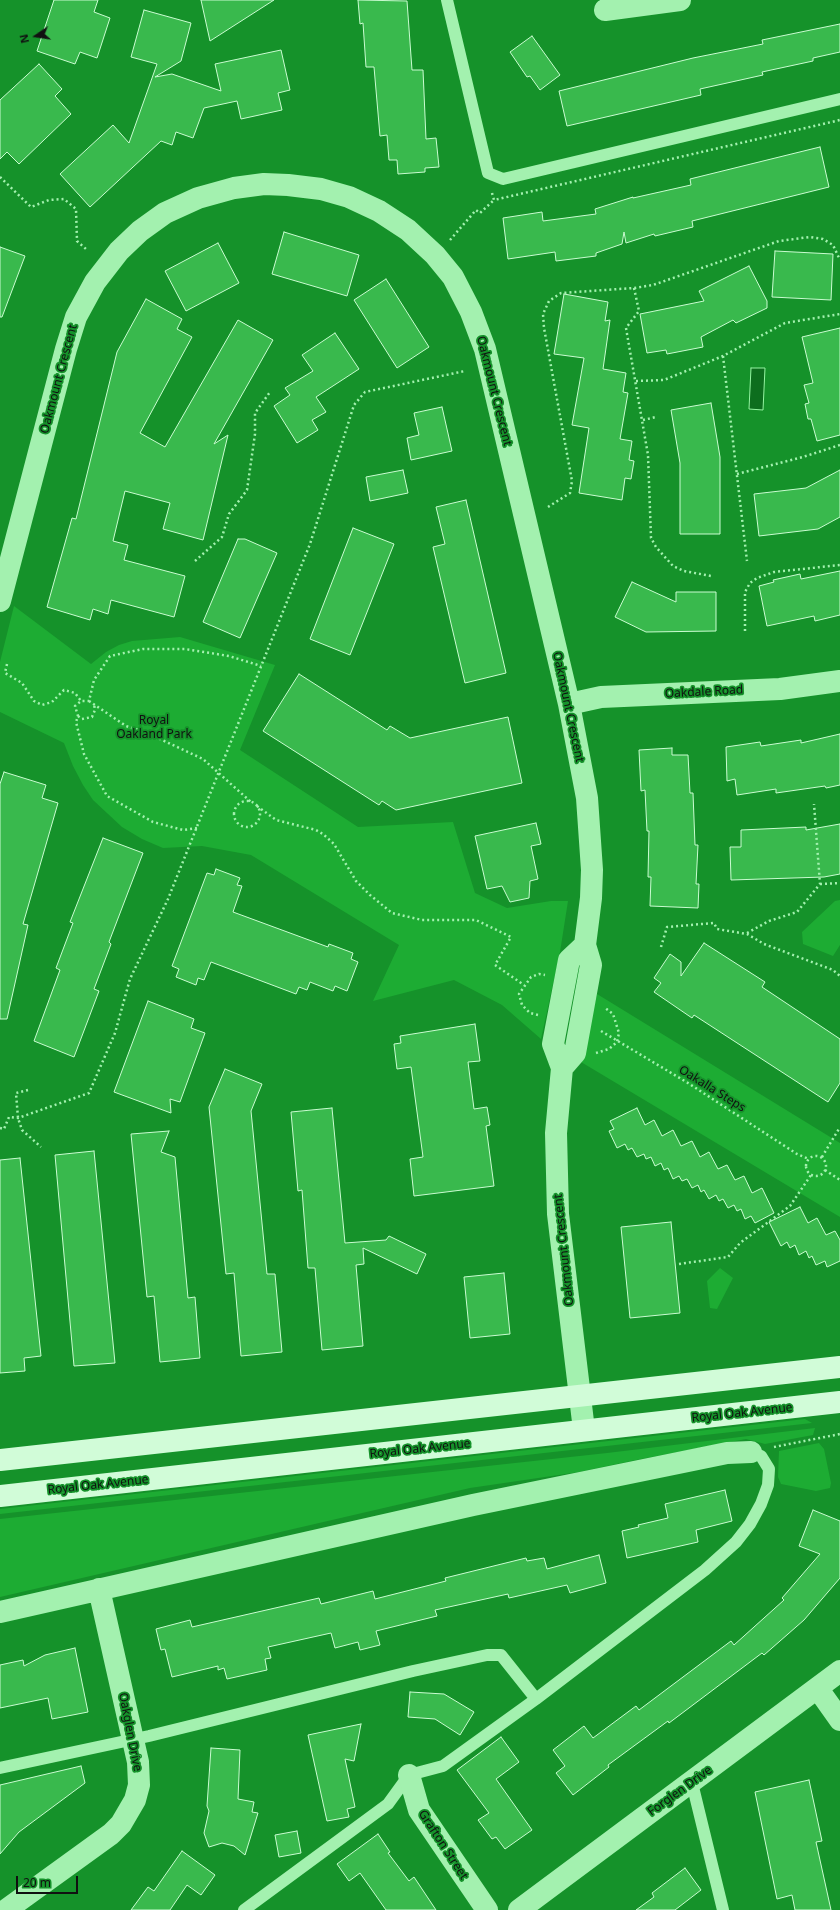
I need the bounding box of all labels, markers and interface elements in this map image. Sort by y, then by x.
north arrow [16,16,56,56]
text: N [16,33,32,45]
street label: Oakmount Crescent [38,323,80,435]
street label: Oakmount Crescent [473,335,515,447]
street label: Oakmount Crescent [549,651,587,763]
street label: Oakdale Road [664,683,744,701]
park label: Royal Oakland Park [116,714,192,742]
street label: Oakalla Steps [676,1063,748,1115]
street label: Oakmount Crescent [551,1193,577,1307]
street label: Royal Oak Avenue [691,1401,793,1425]
street label: Royal Oak Avenue [369,1437,471,1461]
street label: Royal Oak Avenue [47,1473,149,1497]
street label: Oakglen Drive [115,1691,145,1773]
street label: Forglen Drive [645,1763,715,1819]
street label: Grafton Street [415,1808,471,1882]
scale bar [18,1868,80,1894]
text: 20 m [23,1874,51,1891]

